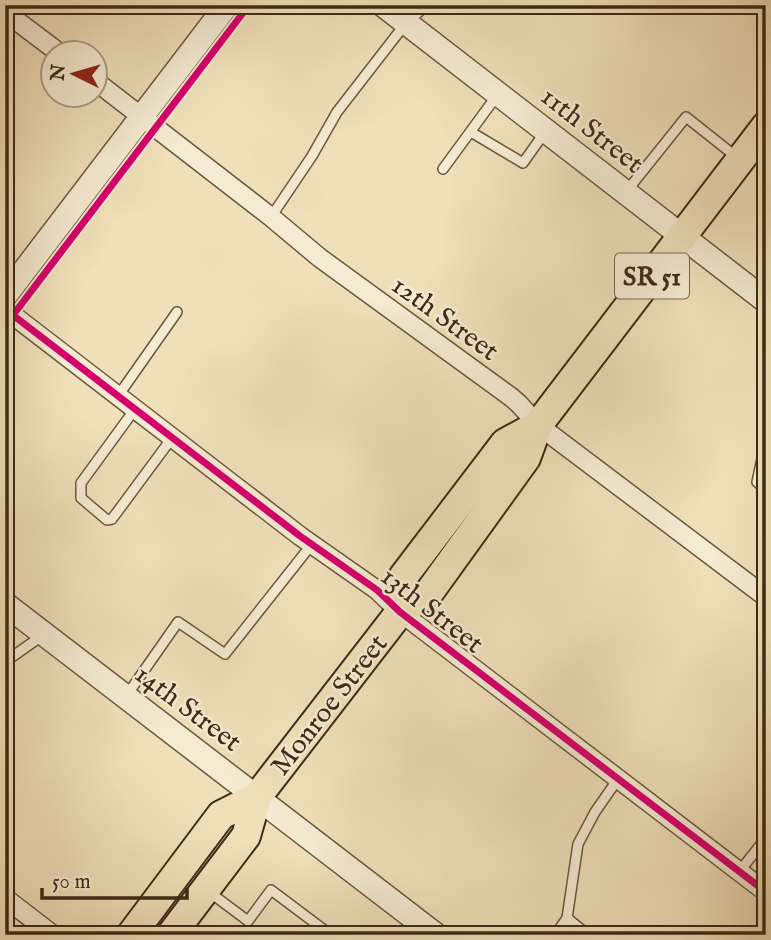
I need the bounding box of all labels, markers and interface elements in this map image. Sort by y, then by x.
north arrow [38,38,108,108]
text: N [46,63,72,83]
street label: 11th Street [533,80,650,182]
road number: SR 51 [615,254,689,298]
street label: 12th Street [384,268,505,370]
street label: 13th Street [373,560,490,662]
street label: Monroe Street [264,628,396,783]
street label: 14th Street [127,658,248,761]
scale bar [42,856,187,900]
text: 50 m [52,869,91,896]

